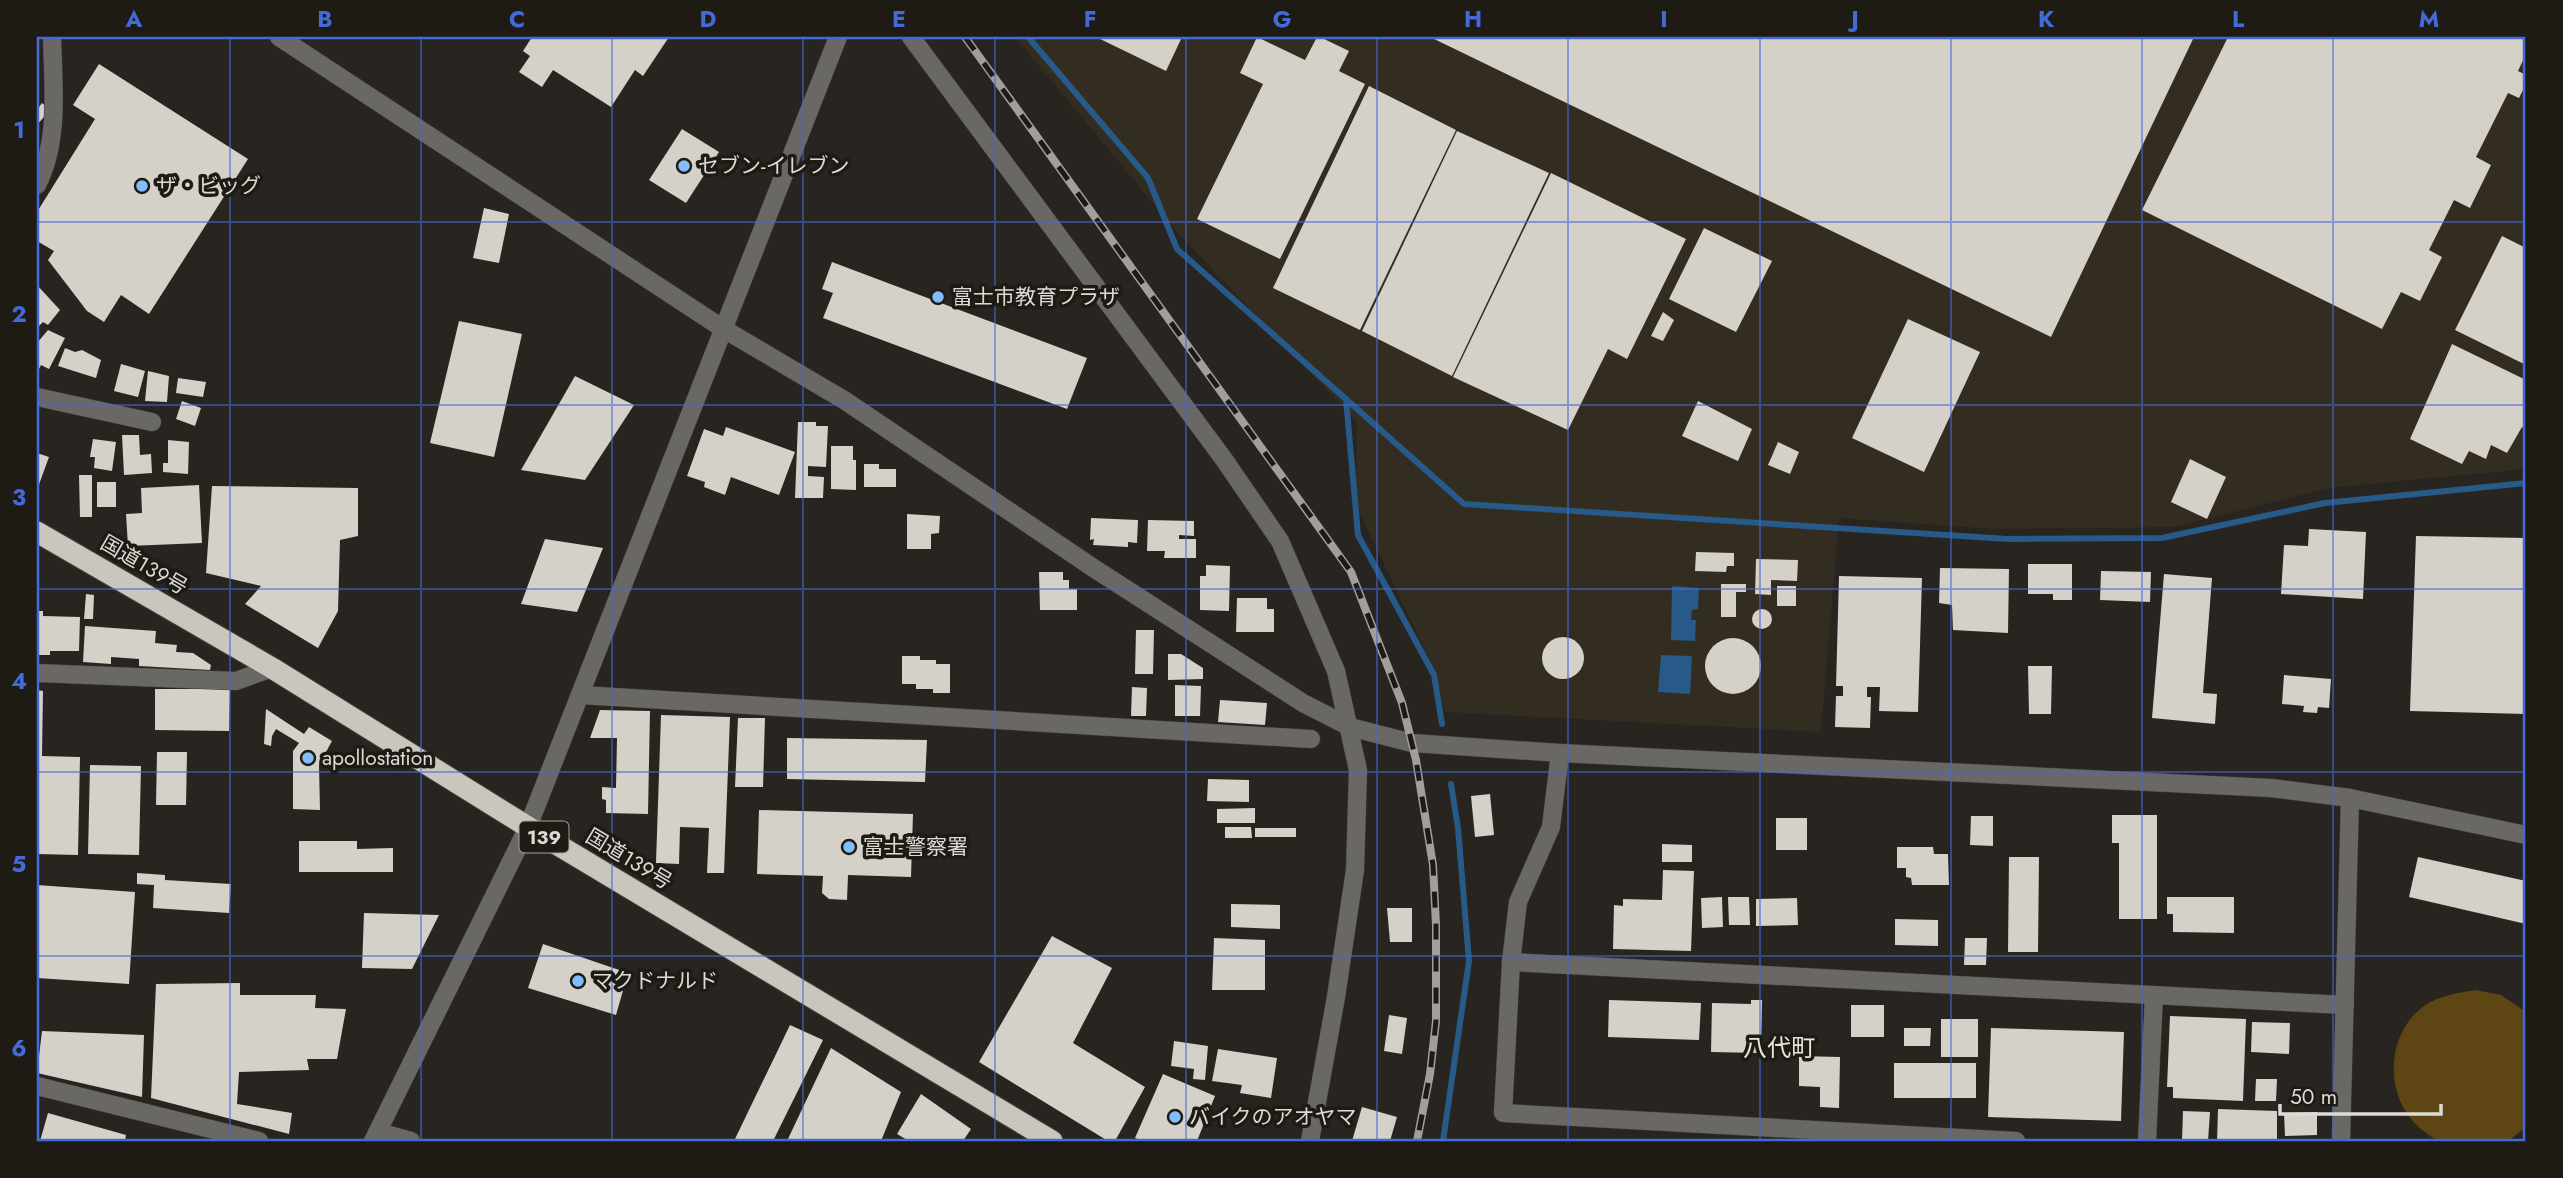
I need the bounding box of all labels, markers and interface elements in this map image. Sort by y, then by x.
text: A [125,2,143,36]
text: B [317,2,333,36]
text: C [509,2,525,36]
text: D [700,2,717,36]
text: E [892,2,906,36]
text: F [1084,2,1096,36]
text: G [1273,2,1291,36]
text: H [1464,2,1482,36]
text: I [1660,2,1668,36]
text: J [1847,2,1859,36]
text: K [2038,2,2055,36]
text: L [2232,2,2245,36]
text: M [2419,2,2439,36]
text: 1 [13,113,25,147]
place label: セブン-イレブン [698,151,849,181]
marker: セブン-イレブン [676,158,692,174]
place label: ザ・ビッグ [156,171,261,201]
marker: ザ・ビッグ [134,178,150,194]
place label: 富士市教育プラザ [952,282,1120,312]
marker: 富士市教育プラザ [930,289,946,305]
text: 2 [11,297,27,331]
text: 3 [12,480,26,514]
street label: 国道139号 [95,528,193,602]
text: 4 [11,664,27,698]
place label: apollostation [322,743,433,773]
marker: apollostation [300,750,316,766]
street label: 国道139号 [580,821,678,897]
road number: 139 [520,822,568,852]
place label: 富士警察署 [863,832,968,862]
marker: 富士警察署 [841,839,857,855]
text: 5 [12,847,26,881]
place label: マクドナルド [592,966,718,996]
marker: マクドナルド [570,973,586,989]
district label: 八代町 [1743,1030,1815,1065]
text: 6 [11,1031,27,1065]
scale bar [2280,1073,2440,1117]
text: 50 m [2290,1082,2337,1112]
place label: バイクのアオヤマ [1189,1102,1357,1132]
marker: バイクのアオヤマ [1167,1109,1183,1125]

